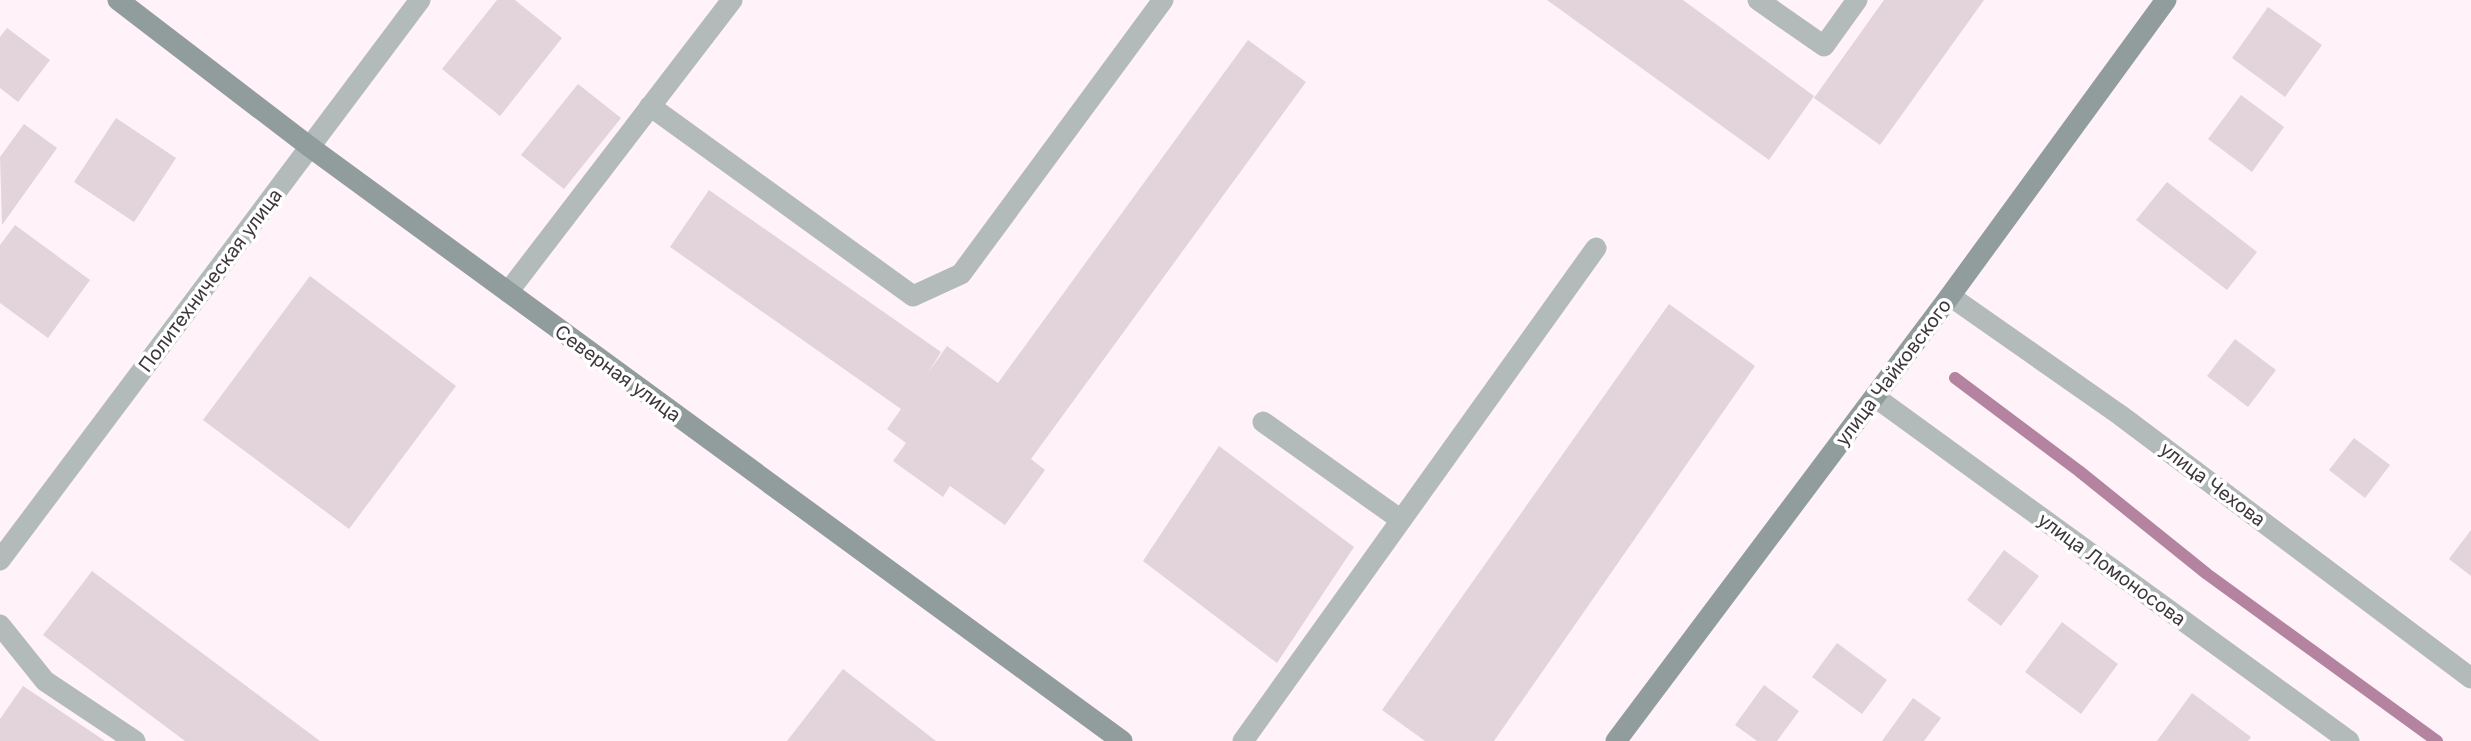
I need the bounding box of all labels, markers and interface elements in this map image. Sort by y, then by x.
street label: Политехническая улица [134,184,287,376]
street label: улица Чайковского [1831,294,1956,450]
street label: Северная улица [550,320,685,427]
street label: улица Чехова [2155,437,2270,532]
street label: улица Ломоносова [2033,508,2190,631]

